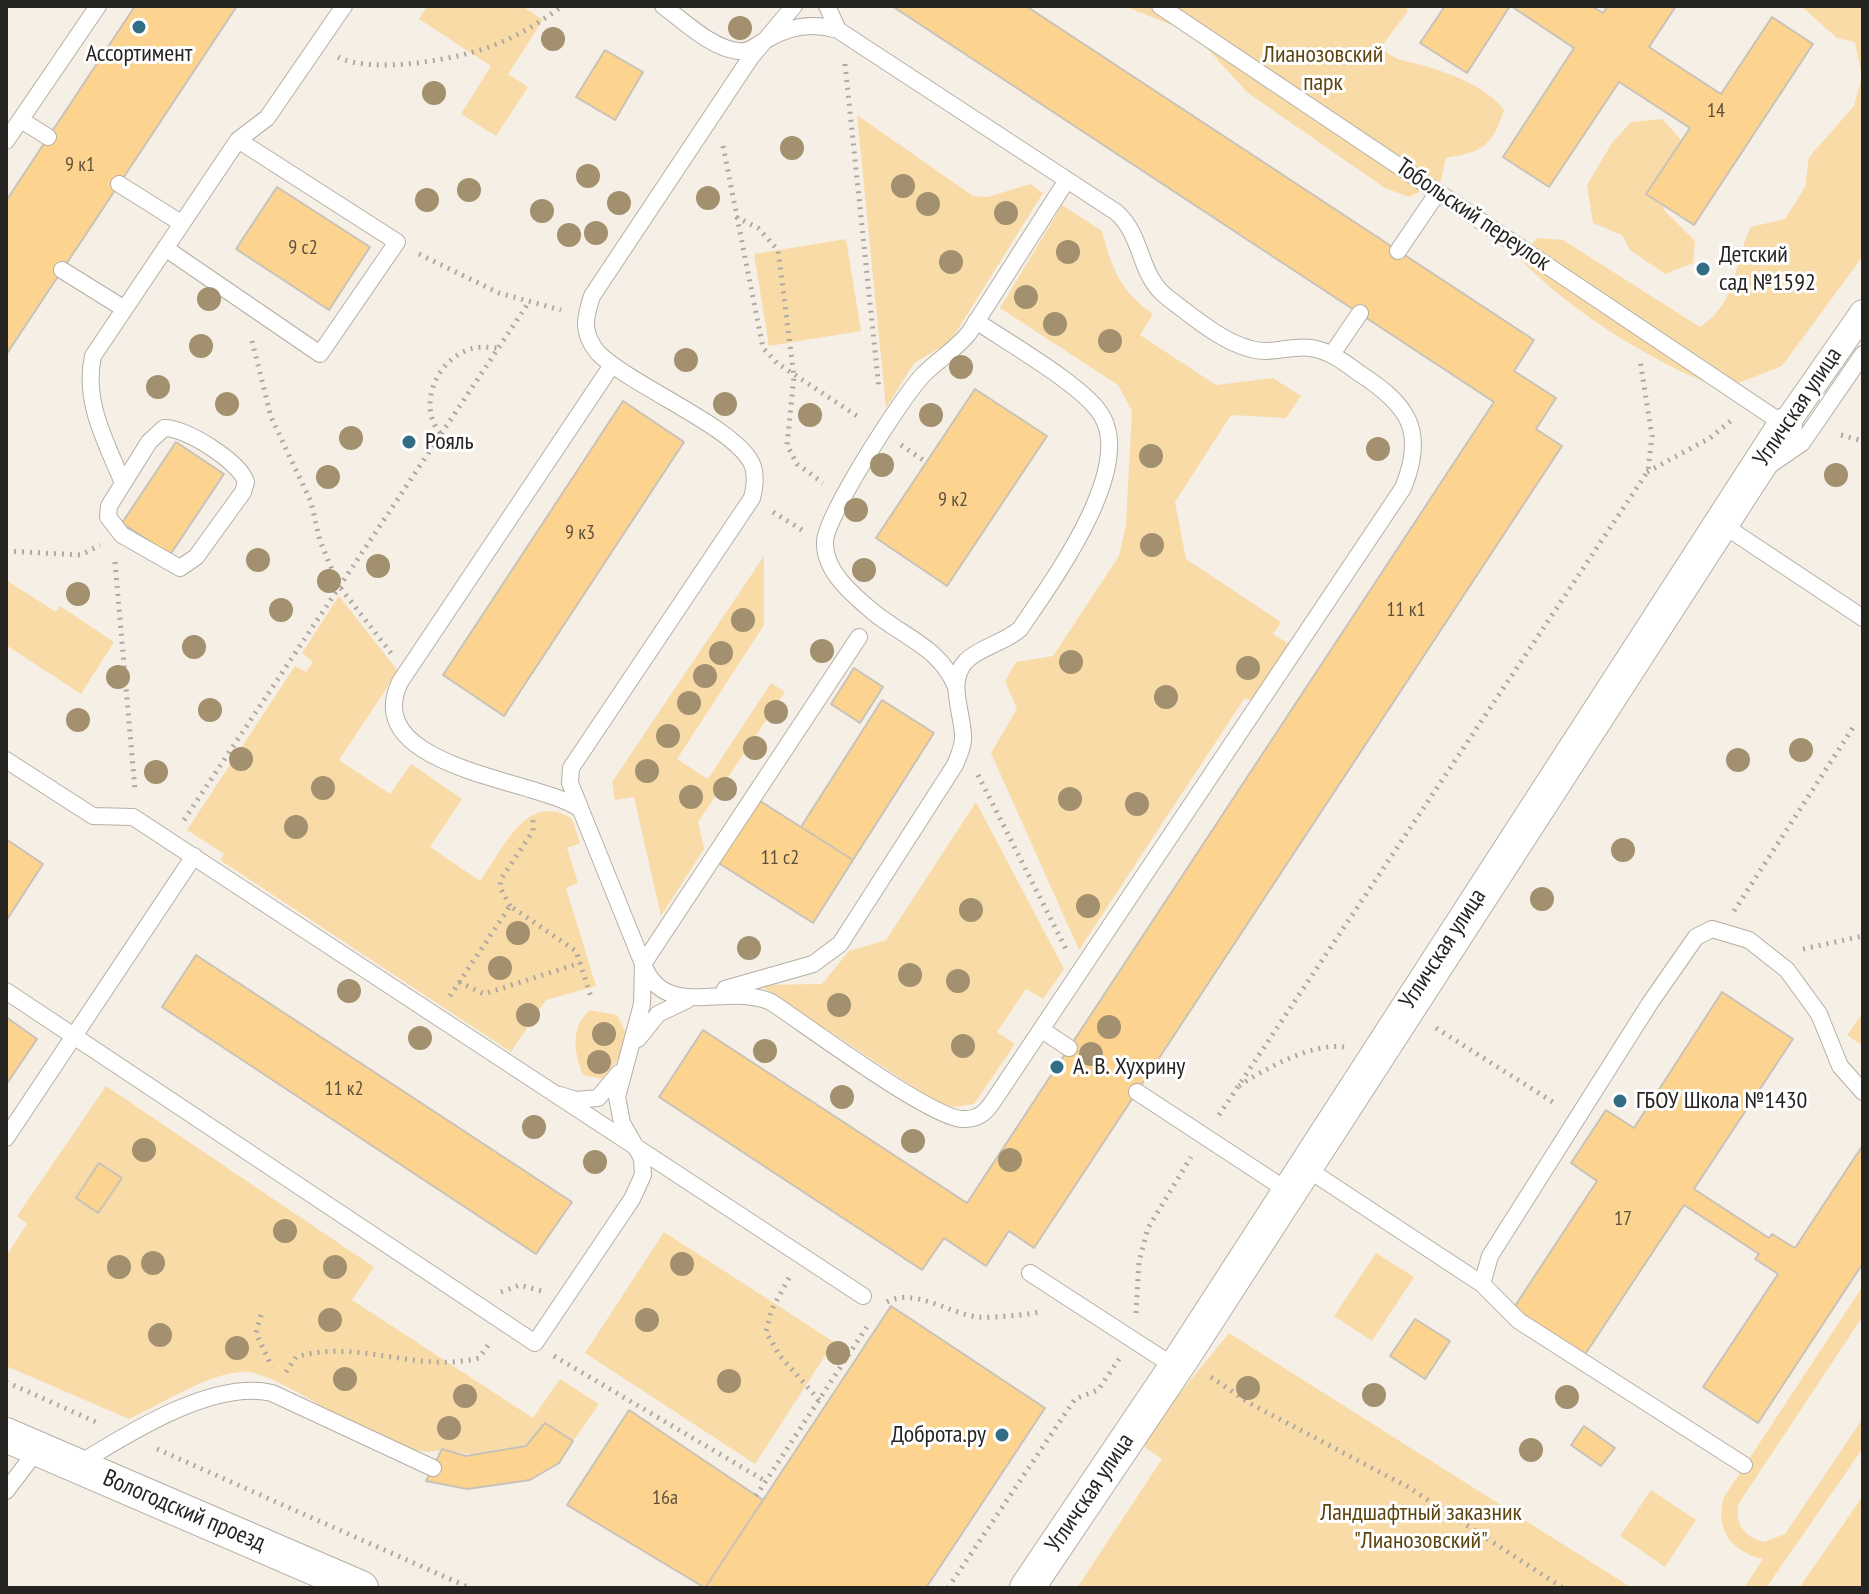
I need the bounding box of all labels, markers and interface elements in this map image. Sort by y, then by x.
marker: Ассортимент [130,18,148,36]
place label: Ассортимент [86,40,192,68]
park label: Лианозовский парк [1263,41,1383,97]
house number: 14 [1707,99,1725,123]
house number: 9 к1 [65,153,95,177]
street label: Тобольский переулок [1390,153,1556,277]
house number: 9 с2 [288,236,318,260]
place label: Детский сад №1592 [1719,241,1816,297]
marker: Детский сад №1592 [1694,260,1712,278]
street label: Угличская улица [1748,342,1848,472]
place label: Рояль [425,428,474,456]
marker: Рояль [400,433,418,451]
house number: 9 к2 [938,488,968,512]
house number: 9 к3 [565,521,595,545]
house number: 11 к1 [1387,598,1425,622]
house number: 11 с2 [761,846,799,870]
street label: Угличская улица [1394,884,1492,1014]
place label: А. В. Хухрину [1073,1053,1185,1081]
marker: А. В. Хухрину [1048,1058,1066,1076]
house number: 11 к2 [325,1077,363,1101]
place label: ГБОУ Школа №1430 [1636,1087,1807,1115]
marker: ГБОУ Школа №1430 [1611,1092,1629,1110]
house number: 17 [1614,1207,1632,1231]
place label: Доброта.ру [891,1421,986,1449]
marker: Доброта.ру [993,1426,1011,1444]
street label: Угличская улица [1040,1428,1140,1558]
street label: Вологодский проезд [99,1464,269,1558]
house number: 16а [652,1486,678,1510]
park label: Ландшафтный заказник "Лианозовский" [1320,1499,1522,1555]

